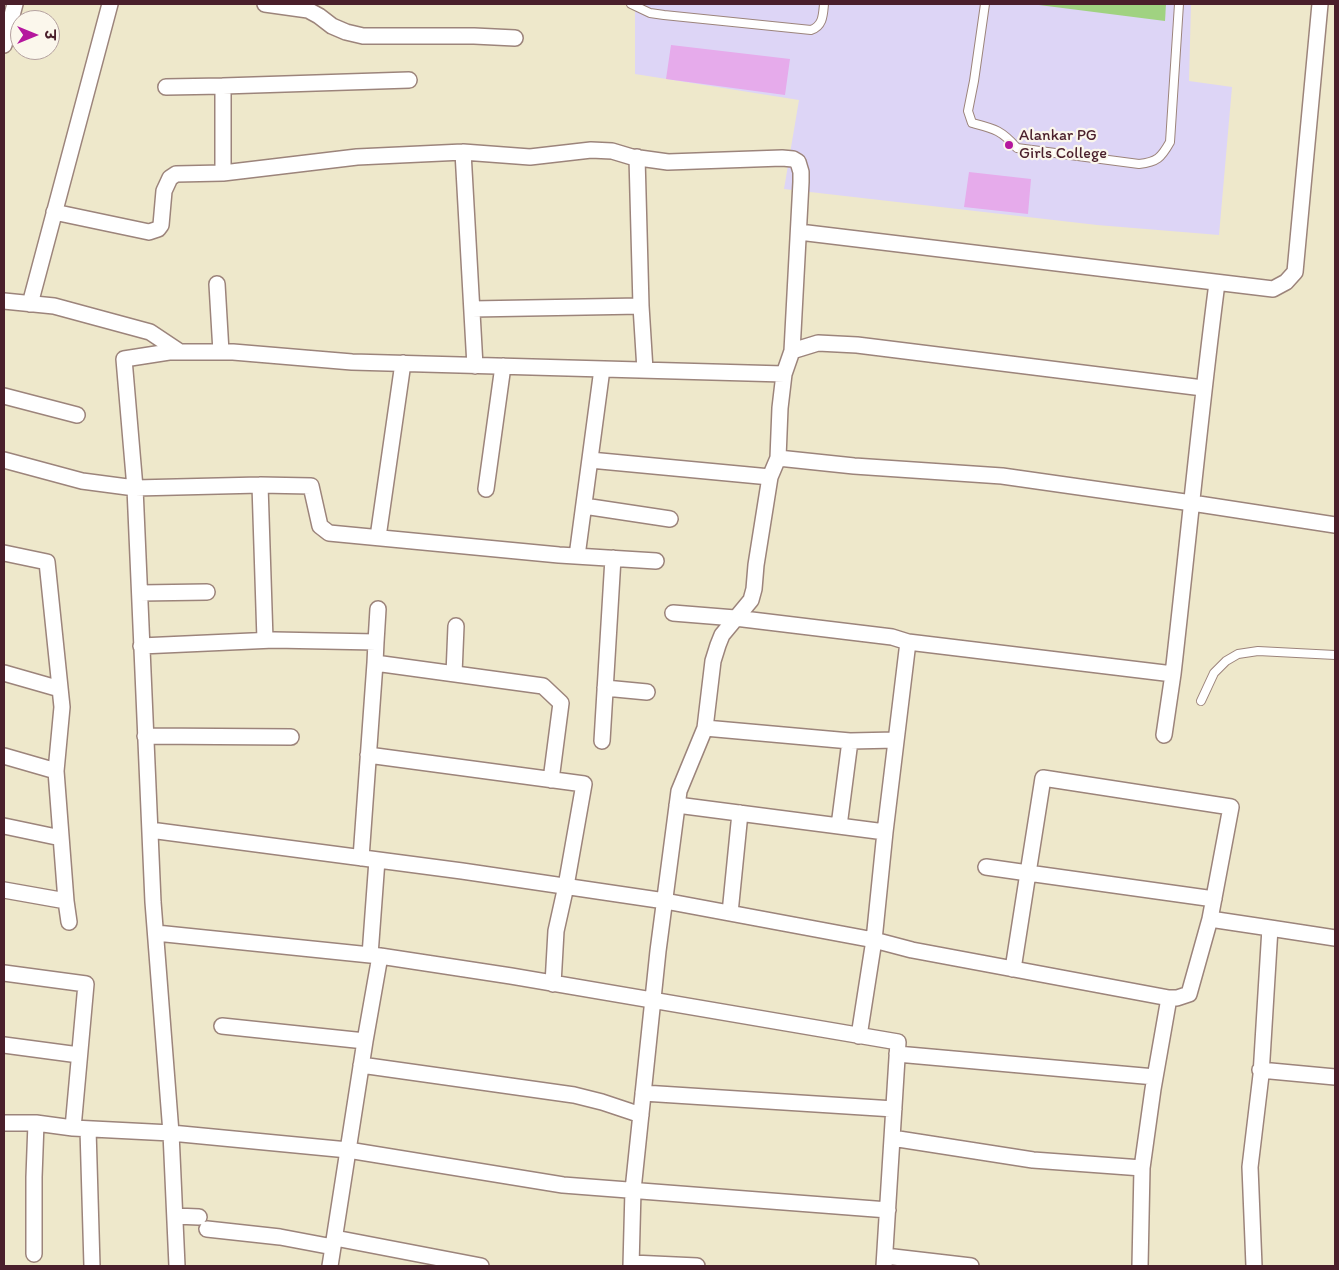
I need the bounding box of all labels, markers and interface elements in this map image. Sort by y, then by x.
north arrow [10,10,60,60]
text: उ [41,30,58,40]
place label: Alankar PG Girls College [1019,126,1107,164]
marker: Alankar PG Girls College [1003,139,1015,151]

